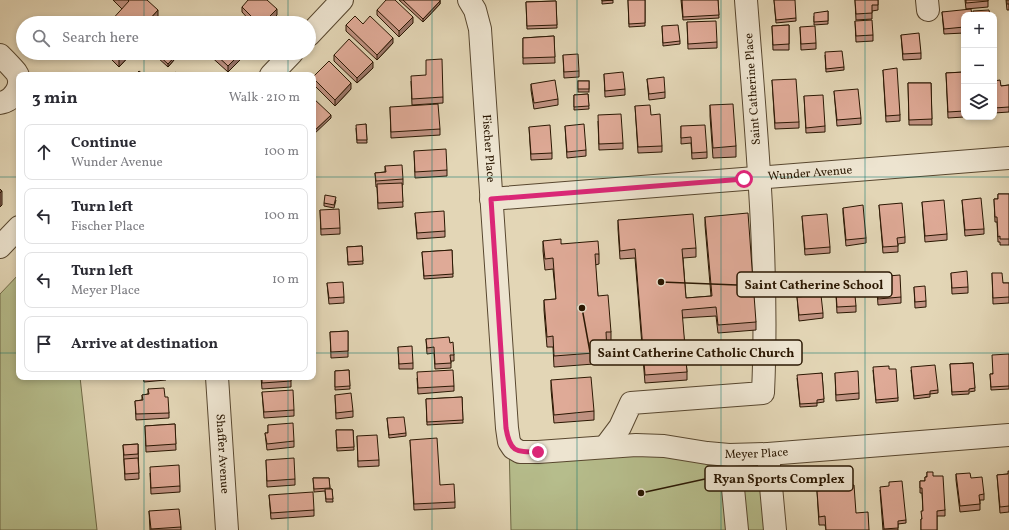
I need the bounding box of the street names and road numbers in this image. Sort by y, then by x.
street label: Saint Catherine Place [741,32,765,145]
street label: Fischer Place [478,114,498,183]
street label: Wunder Avenue [767,162,853,185]
street label: Shaffer Avenue [211,413,233,495]
street label: Meyer Place [724,444,789,463]

